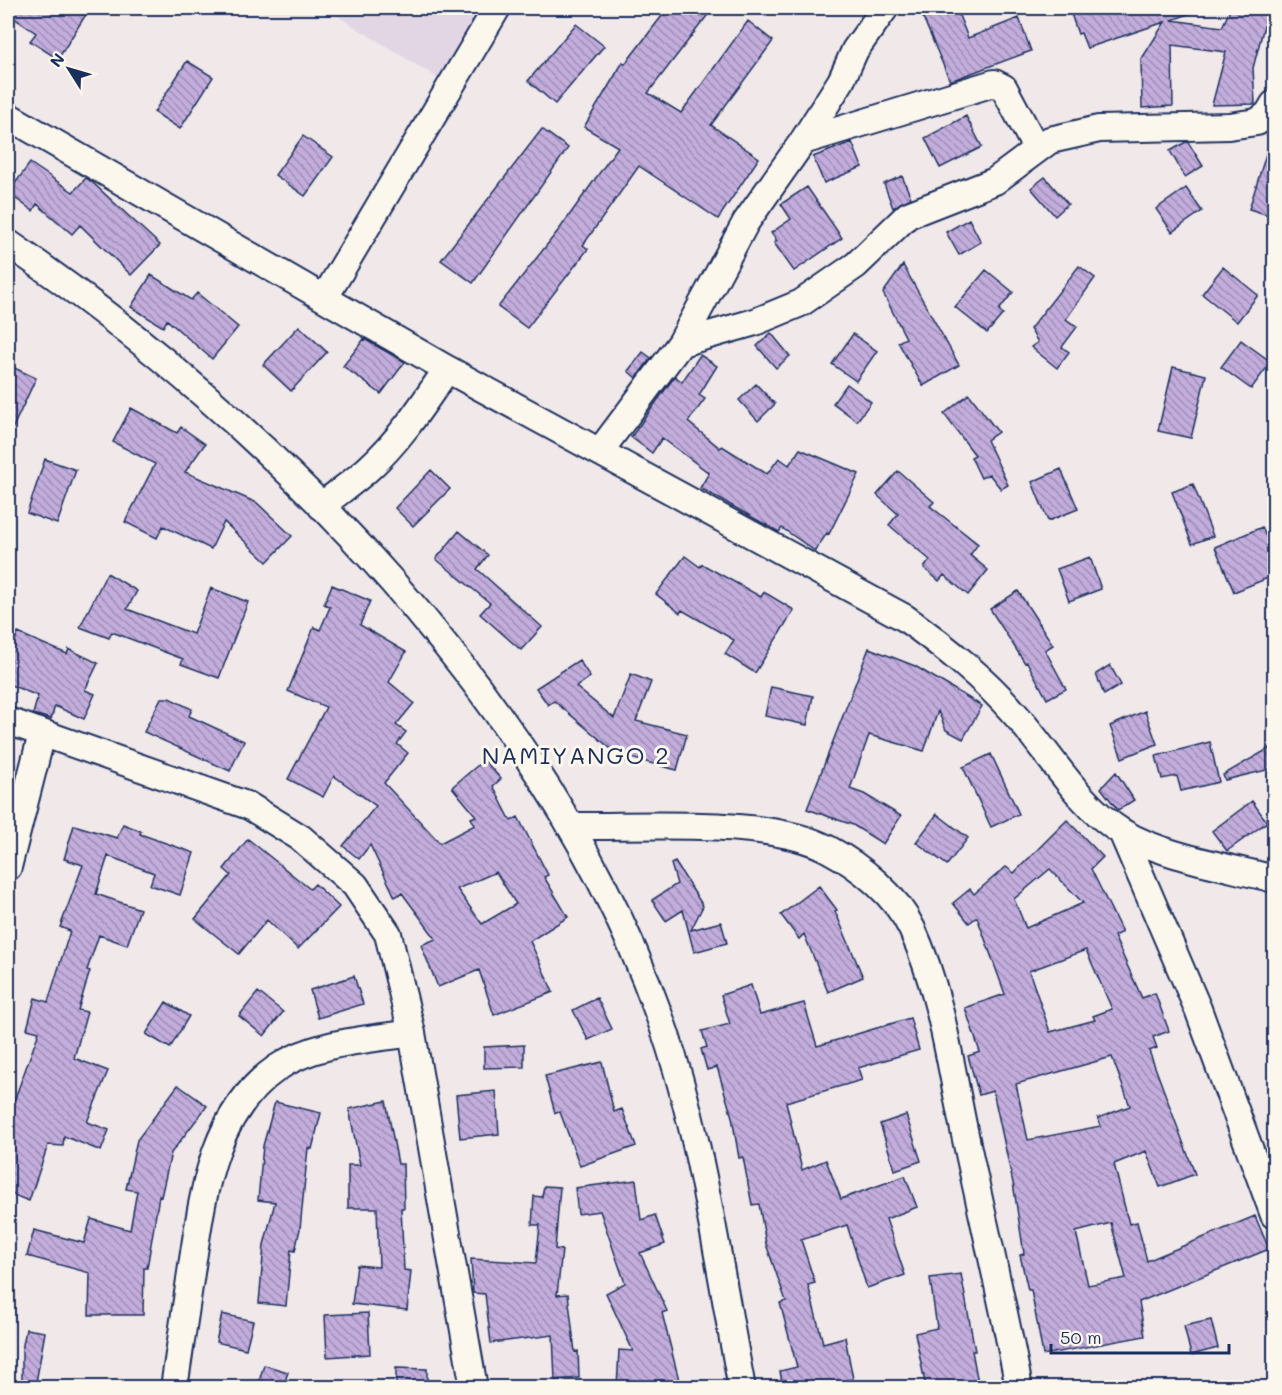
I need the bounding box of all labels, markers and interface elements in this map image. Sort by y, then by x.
north arrow [39,39,99,99]
text: N [45,48,69,71]
district label: NAMIYANGO 2 [482,739,670,770]
scale bar [1051,1317,1230,1355]
text: 50 m [1060,1325,1102,1349]

